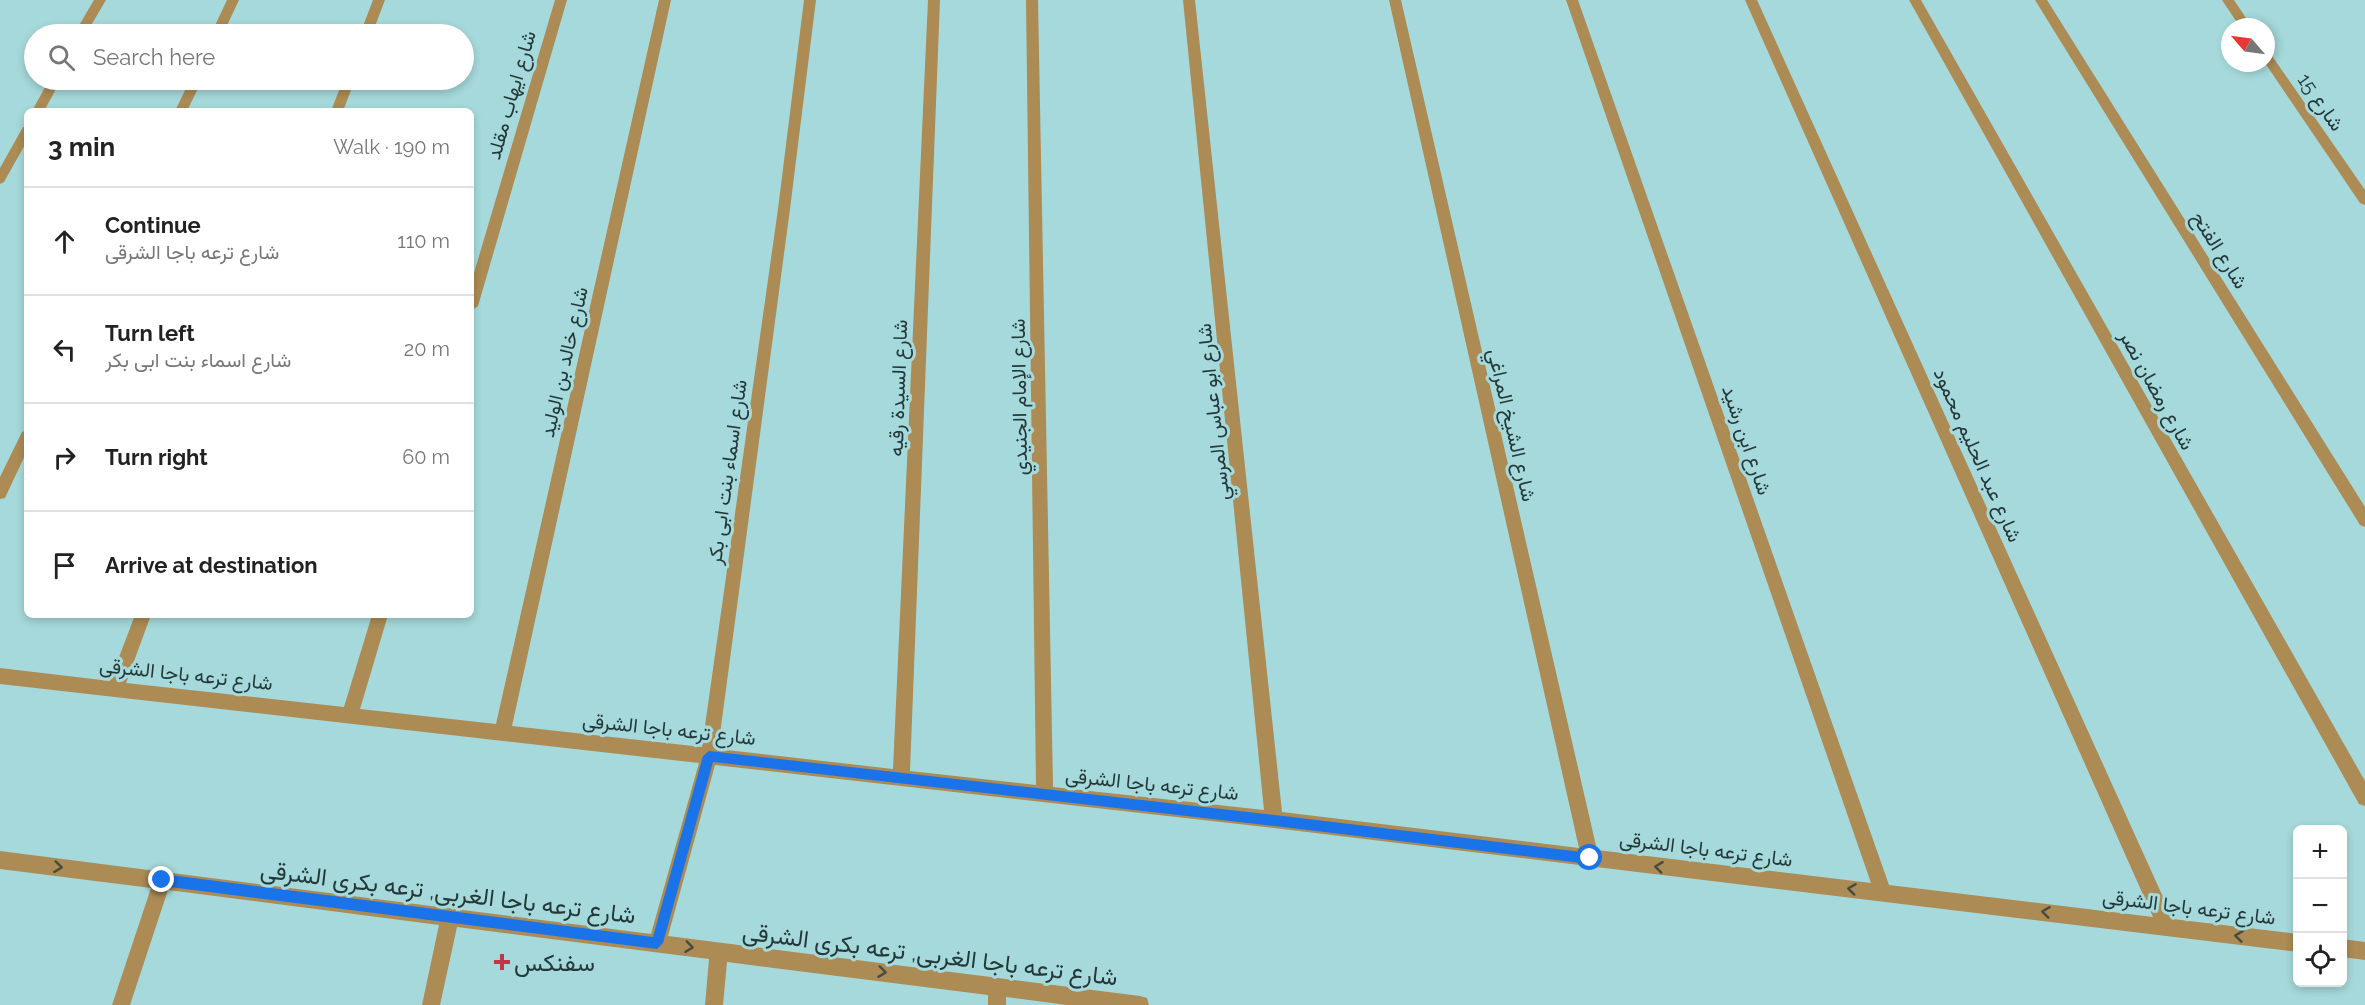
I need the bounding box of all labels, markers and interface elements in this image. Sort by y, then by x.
north arrow [2221,18,2275,72]
search box [24,24,474,90]
street label: شارع ايهاب مقلد [481,28,543,163]
icon: search [45,41,78,74]
text: Search here [93,44,215,70]
street label: شارع 15 [2291,69,2349,137]
text: 3 min [48,132,115,162]
text: Walk · 190 m [333,135,450,159]
street label: شارع الفتح [2185,207,2253,294]
text: Continue [105,212,201,238]
icon: ahead [48,225,81,258]
text: 110 m [397,229,450,253]
text: شارع ترعه باجا الشرقى [105,240,279,264]
street label: شارع خالد بن الوليد [535,284,595,440]
street label: شارع الإمام الجنيدي [1006,318,1037,476]
street label: شارع السيدة رقيه [884,319,914,457]
text: Turn left [105,320,195,346]
street label: شارع ابو عباس المرسي [1192,322,1239,502]
street label: شارع رمضان نصر [2112,325,2200,455]
icon: left [48,333,81,366]
text: 20 m [404,337,450,361]
street label: شارع الشيخ المراغي [1478,346,1541,505]
text: شارع اسماء بنت ابى بكر [105,348,291,372]
street label: شارع عبد الحليم محمود [1927,364,2027,547]
street label: شارع اسماء بنت ابى بكر [702,378,754,567]
street label: شارع ابن رشيد [1715,382,1777,499]
icon: right [48,441,81,474]
text: Turn right [105,444,208,470]
text: 60 m [402,445,450,469]
icon: arrive [48,549,81,582]
text: Arrive at destination [105,552,318,578]
street label: شارع ترعه باجا الشرقى [98,653,274,697]
street label: شارع ترعه باجا الشرقى [581,708,757,752]
street label: شارع ترعه باجا الشرقى [1064,763,1240,807]
map controls [2293,825,2347,987]
button: + [2293,825,2347,879]
street label: شارع ترعه باجا الشرقى [1618,826,1794,874]
route start [1576,844,1602,870]
street label: شارع ترعه باجا الغربى, ترعه بكرى الشرقى [259,855,637,931]
one-way arrow [53,861,63,873]
one-way arrow [1654,861,1663,873]
route end [148,866,174,892]
button: − [2293,879,2347,933]
one-way arrow [1848,884,1857,896]
street label: شارع ترعه باجا الشرقى [2101,884,2277,932]
one-way arrow [2041,907,2050,919]
street label: شارع ترعه باجا الغربى, ترعه بكرى الشرقى [741,917,1119,993]
one-way arrow [2235,930,2244,942]
button: locate [2293,933,2347,987]
one-way arrow [684,940,694,953]
place label: سفنكس [514,948,595,977]
marker: سفنكس [495,955,509,969]
one-way arrow [878,965,887,978]

